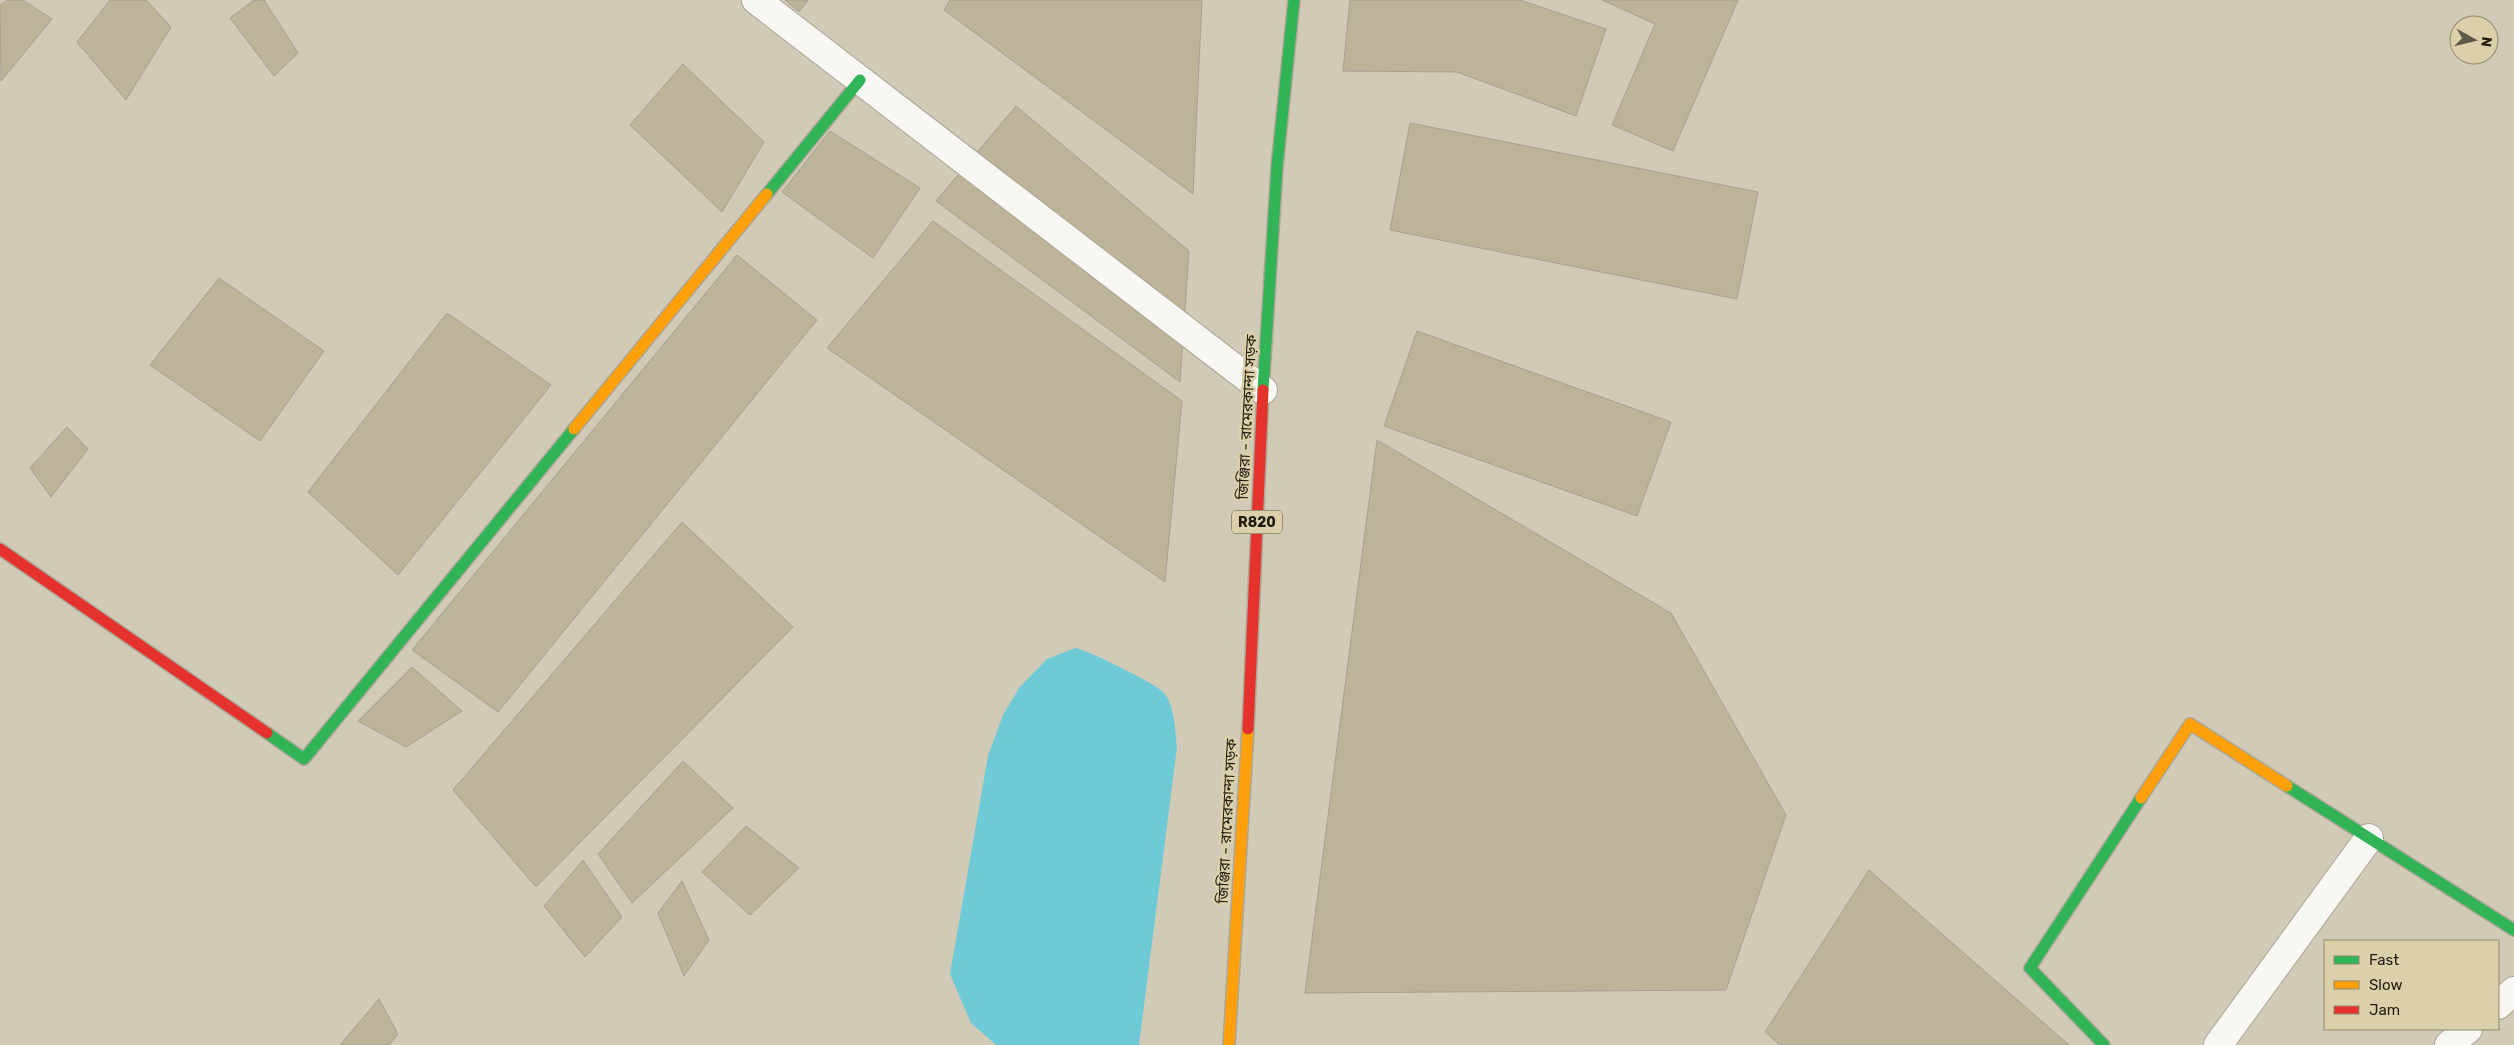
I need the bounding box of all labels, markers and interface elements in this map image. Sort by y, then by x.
north arrow [2449,15,2499,65]
text: N [2477,36,2495,48]
street label: জিঞ্জিরা - রামেরকান্দা সড়ক [1234,333,1260,501]
road number: R820 [1232,511,1282,534]
street label: জিঞ্জিরা - রামেরকান্দা সড়ক [1214,737,1240,905]
legend [2324,940,2499,1030]
text: Fast [2369,951,2399,969]
text: Slow [2369,976,2402,994]
text: Jam [2369,1001,2400,1019]

